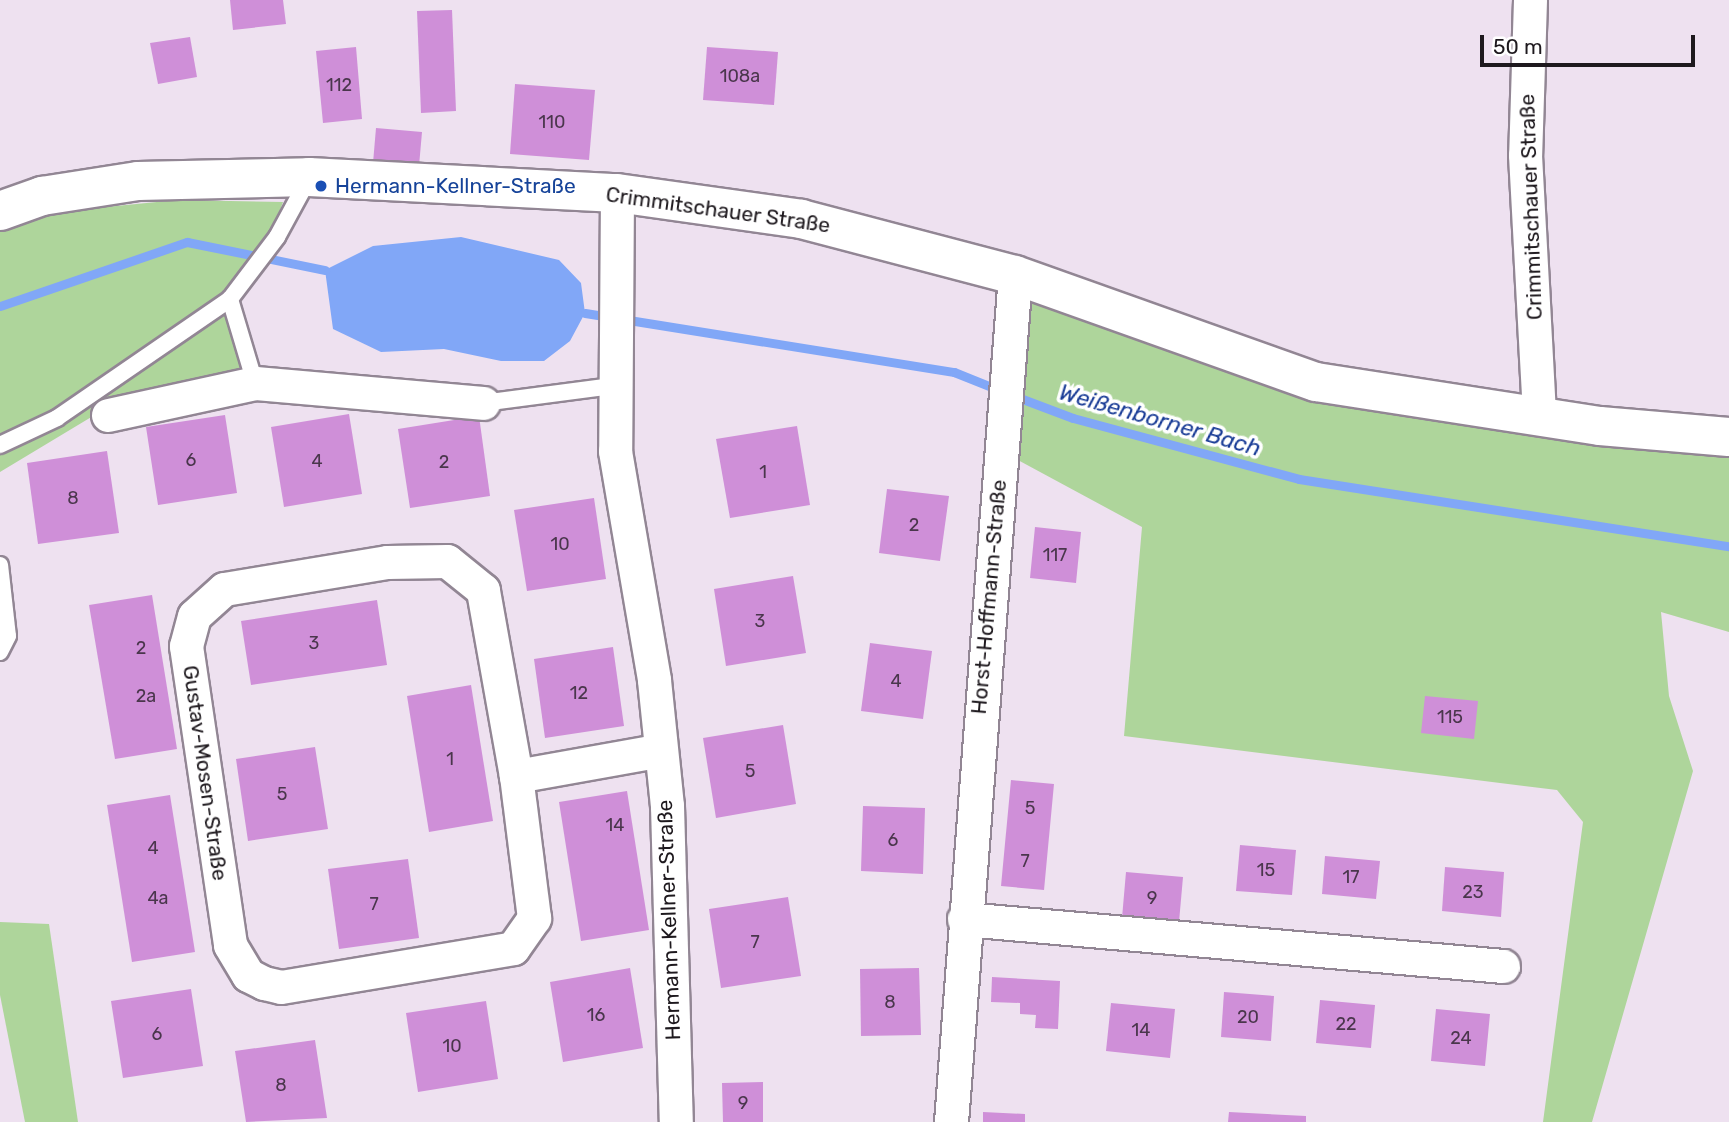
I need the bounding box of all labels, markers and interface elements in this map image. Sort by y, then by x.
scale bar [1484,21,1699,65]
text: 50 m [1493,34,1543,59]
house number: 108a [720,65,760,87]
house number: 112 [326,74,352,96]
street label: Crimmitschauer Straße [1514,93,1548,321]
house number: 110 [539,111,565,133]
place label: Hermann-Kellner-Straße [335,173,576,199]
marker: Hermann-Kellner-Straße [313,178,329,194]
street label: Crimmitschauer Straße [604,182,832,238]
water label: Weißenborner Bach [1056,378,1264,462]
house number: 6 [186,449,196,471]
house number: 4 [311,450,323,472]
house number: 2 [439,451,449,473]
house number: 1 [759,461,767,483]
street label: Horst-Hoffmann-Straße [966,479,1012,715]
house number: 8 [67,487,79,509]
house number: 2 [909,514,919,536]
house number: 10 [550,533,570,555]
house number: 117 [1043,544,1067,566]
house number: 3 [755,610,765,632]
house number: 3 [309,632,319,654]
house number: 2 [136,637,146,659]
street label: Gustav-Mosen-Straße [177,664,233,882]
house number: 4 [890,670,902,692]
house number: 12 [570,682,588,704]
house number: 2a [136,685,156,707]
house number: 115 [1437,706,1463,728]
house number: 1 [446,748,454,770]
house number: 5 [745,760,755,782]
house number: 5 [277,783,287,805]
house number: 5 [1025,797,1035,819]
street label: Hermann-Kellner-Straße [652,799,686,1041]
house number: 14 [606,814,624,836]
house number: 6 [888,829,898,851]
house number: 4 [147,837,159,859]
house number: 7 [1020,850,1030,872]
house number: 15 [1257,859,1275,881]
house number: 17 [1343,866,1359,888]
house number: 23 [1462,881,1484,903]
house number: 4a [147,887,169,909]
house number: 9 [1147,887,1157,909]
house number: 7 [369,893,379,915]
house number: 7 [750,931,760,953]
house number: 8 [884,991,896,1013]
house number: 16 [587,1004,605,1026]
house number: 20 [1237,1006,1259,1028]
house number: 22 [1335,1013,1357,1035]
house number: 14 [1132,1019,1150,1041]
house number: 6 [152,1023,162,1045]
house number: 24 [1450,1027,1472,1049]
house number: 10 [442,1035,462,1057]
house number: 8 [275,1074,287,1096]
house number: 9 [738,1092,748,1114]

